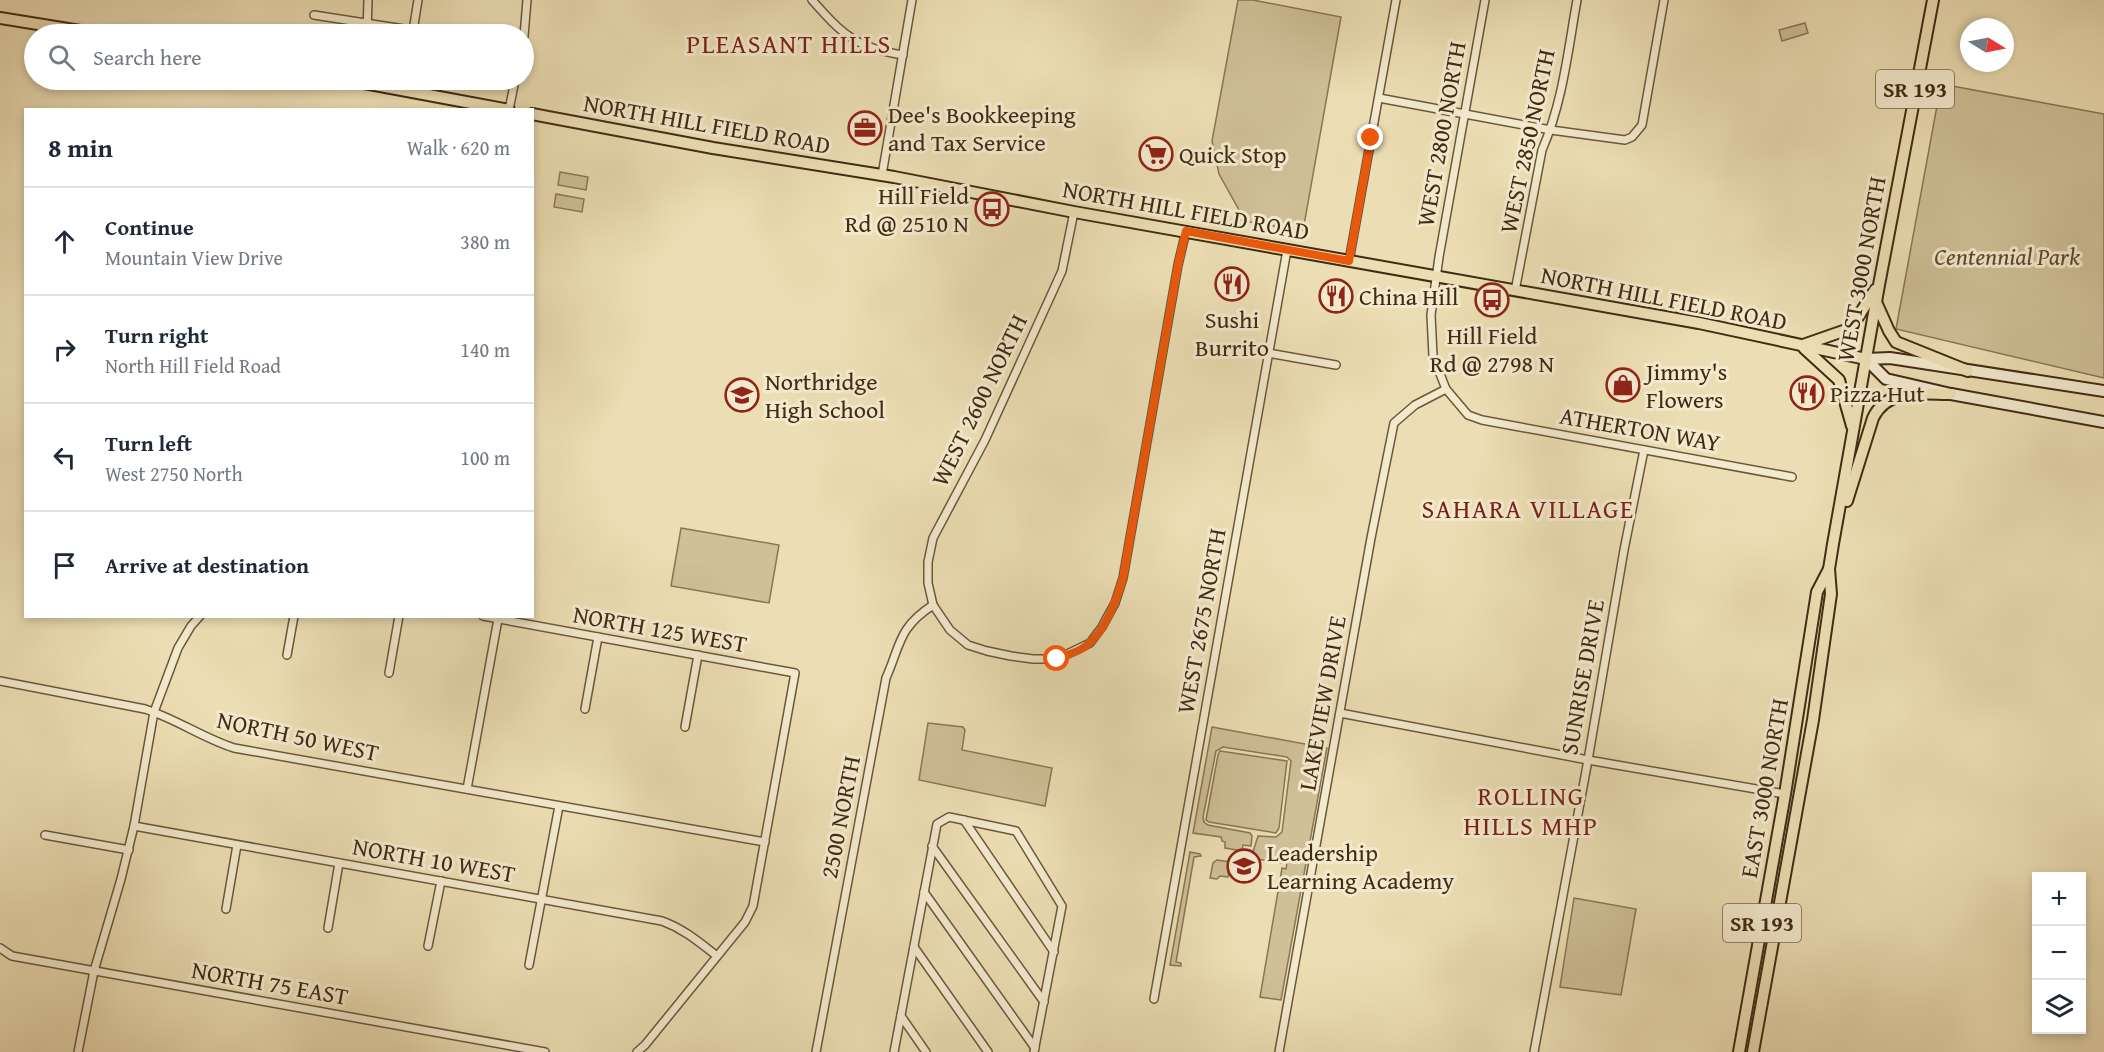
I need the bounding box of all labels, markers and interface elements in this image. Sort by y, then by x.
north arrow [1960,18,2014,72]
search box [24,24,534,90]
district label: PLEASANT HILLS [686,24,892,63]
street label: WEST 2800 NORTH [1407,39,1475,229]
icon: search [45,41,78,74]
text: Search here [93,41,202,73]
street label: WEST 2850 NORTH [1490,46,1564,236]
road number: SR 193 [1876,70,1954,108]
street label: NORTH HILL FIELD ROAD [581,85,833,163]
place label: Dee's Bookkeeping and Tax Service [888,97,1076,160]
office icon: Dee's Bookkeeping and Tax Service [847,110,883,146]
route end [1357,124,1383,150]
text: 8 min [48,128,113,167]
text: Walk · 620 m [407,133,510,162]
supermarket icon: Quick Stop [1138,136,1174,172]
place label: Quick Stop [1179,137,1286,172]
street label: NORTH HILL FIELD ROAD [1060,171,1312,249]
street label: WEST 3000 NORTH [1827,174,1895,364]
place label: Hill Field Rd @ 2510 N [845,178,969,241]
bus stop icon: Hill Field Rd @ 2510 N [974,191,1010,227]
text: Continue [105,211,194,243]
icon: ahead [48,225,81,258]
text: 380 m [460,227,510,256]
park label: Centennial Park [1934,239,2080,274]
text: Mountain View Drive [105,243,283,272]
street label: NORTH HILL FIELD ROAD [1538,257,1790,339]
restaurant icon: Sushi Burrito [1214,266,1250,302]
restaurant icon: China Hill [1318,278,1354,314]
place label: China Hill [1359,279,1459,314]
bus stop icon: Hill Field Rd @ 2798 N [1474,282,1510,318]
place label: Sushi Burrito [1195,302,1269,365]
street label: WEST 2600 NORTH [922,308,1036,492]
place label: Hill Field Rd @ 2798 N [1430,318,1554,381]
text: Turn right [105,319,208,351]
icon: right [48,333,81,366]
text: 140 m [460,335,510,364]
text: North Hill Field Road [105,351,281,380]
place label: Jimmy's Flowers [1643,354,1727,417]
place label: Northridge High School [765,364,885,427]
shop icon: Jimmy's Flowers [1605,367,1641,403]
restaurant icon: Pizza Hut [1789,375,1825,411]
place label: Pizza Hut [1830,376,1925,411]
school or university icon: Northridge High School [724,377,760,413]
street label: ATHERTON WAY [1557,398,1723,460]
text: Turn left [105,427,192,459]
icon: left [48,441,81,474]
text: 100 m [460,443,510,472]
text: West 2750 North [105,459,243,488]
district label: SAHARA VILLAGE [1421,489,1635,528]
street label: WEST 2675 NORTH [1167,526,1235,716]
icon: arrive [48,549,81,582]
text: Arrive at destination [105,549,309,581]
street label: NORTH 125 WEST [570,596,750,662]
street label: SUNRISE DRIVE [1551,597,1613,757]
street label: LAKEVIEW DRIVE [1289,613,1355,793]
route start [1043,645,1069,671]
street label: EAST 3000 NORTH [1731,695,1797,880]
street label: NORTH 50 WEST [214,702,382,770]
street label: 2500 NORTH [811,752,869,881]
district label: ROLLING HILLS MHP [1463,776,1599,845]
street label: NORTH 10 WEST [350,828,518,892]
place label: Leadership Learning Academy [1267,835,1454,898]
school or university icon: Leadership Learning Academy [1226,848,1262,884]
map controls [2032,872,2086,1034]
button: + [2032,872,2086,926]
road number: SR 193 [1723,904,1801,942]
button: − [2032,926,2086,980]
street label: NORTH 75 EAST [189,952,351,1014]
button: layers [2032,980,2086,1034]

